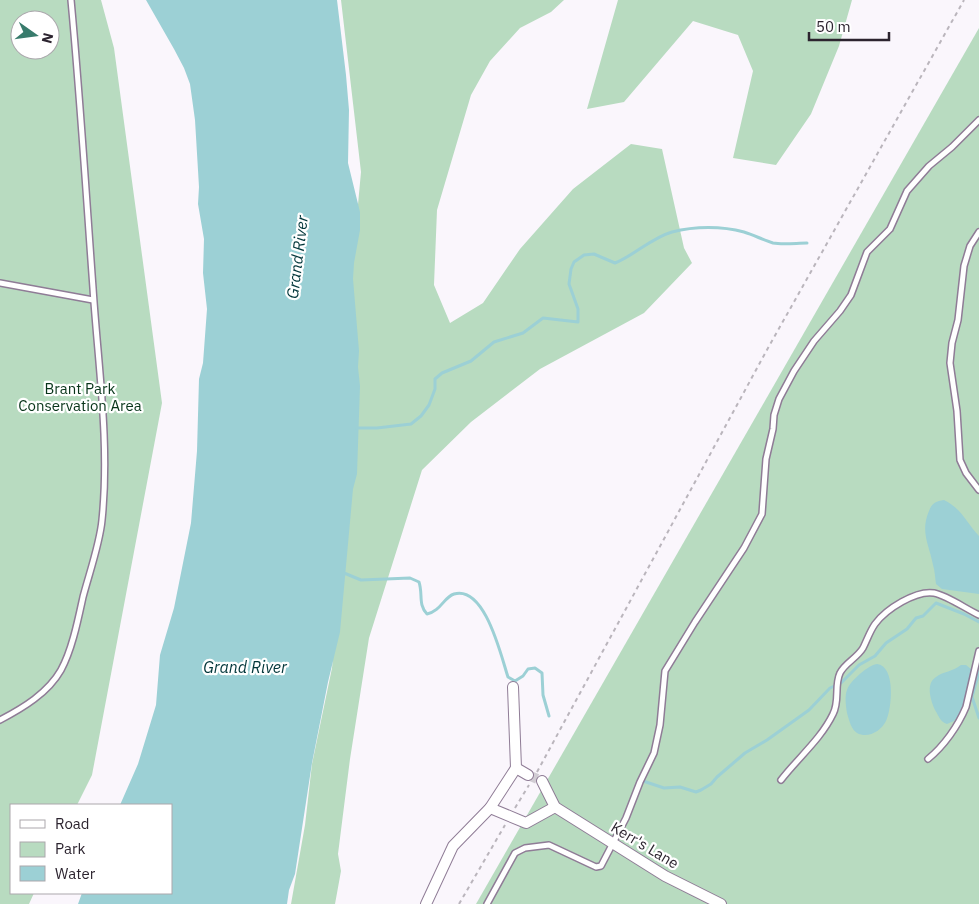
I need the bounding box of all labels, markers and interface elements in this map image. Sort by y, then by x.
north arrow [10,10,60,60]
scale bar [809,10,889,42]
text: 50 m [816,17,851,36]
text: N [38,31,58,45]
water label: Grand River [282,213,312,300]
park label: Brant Park Conservation Area [18,379,142,415]
water label: Grand River [203,657,288,677]
legend [10,804,172,894]
text: Road [55,814,90,833]
street label: Kerr's Lane [608,817,682,873]
text: Park [55,839,85,858]
text: Water [55,864,96,883]

